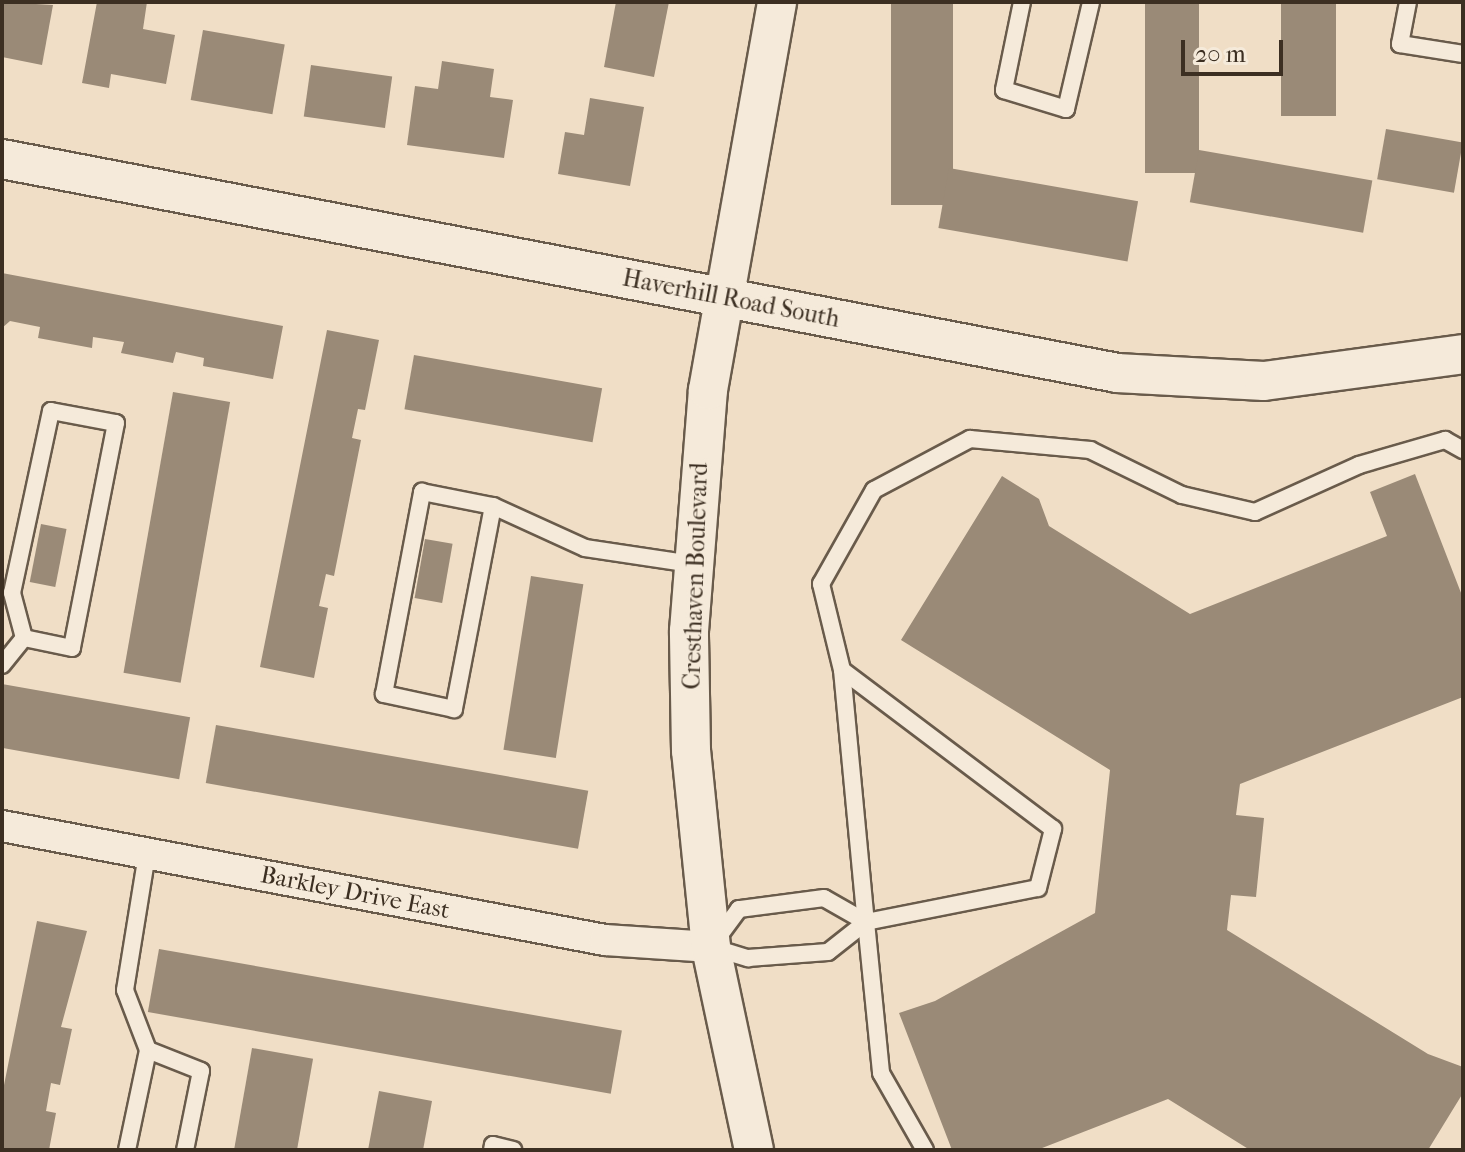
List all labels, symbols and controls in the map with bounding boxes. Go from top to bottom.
scale bar [1185,24,1287,74]
text: 20 m [1195,40,1246,68]
street label: Haverhill Road South [620,264,842,334]
street label: Cresthaven Boulevard [678,462,714,690]
street label: Barkley Drive East [258,861,452,925]

